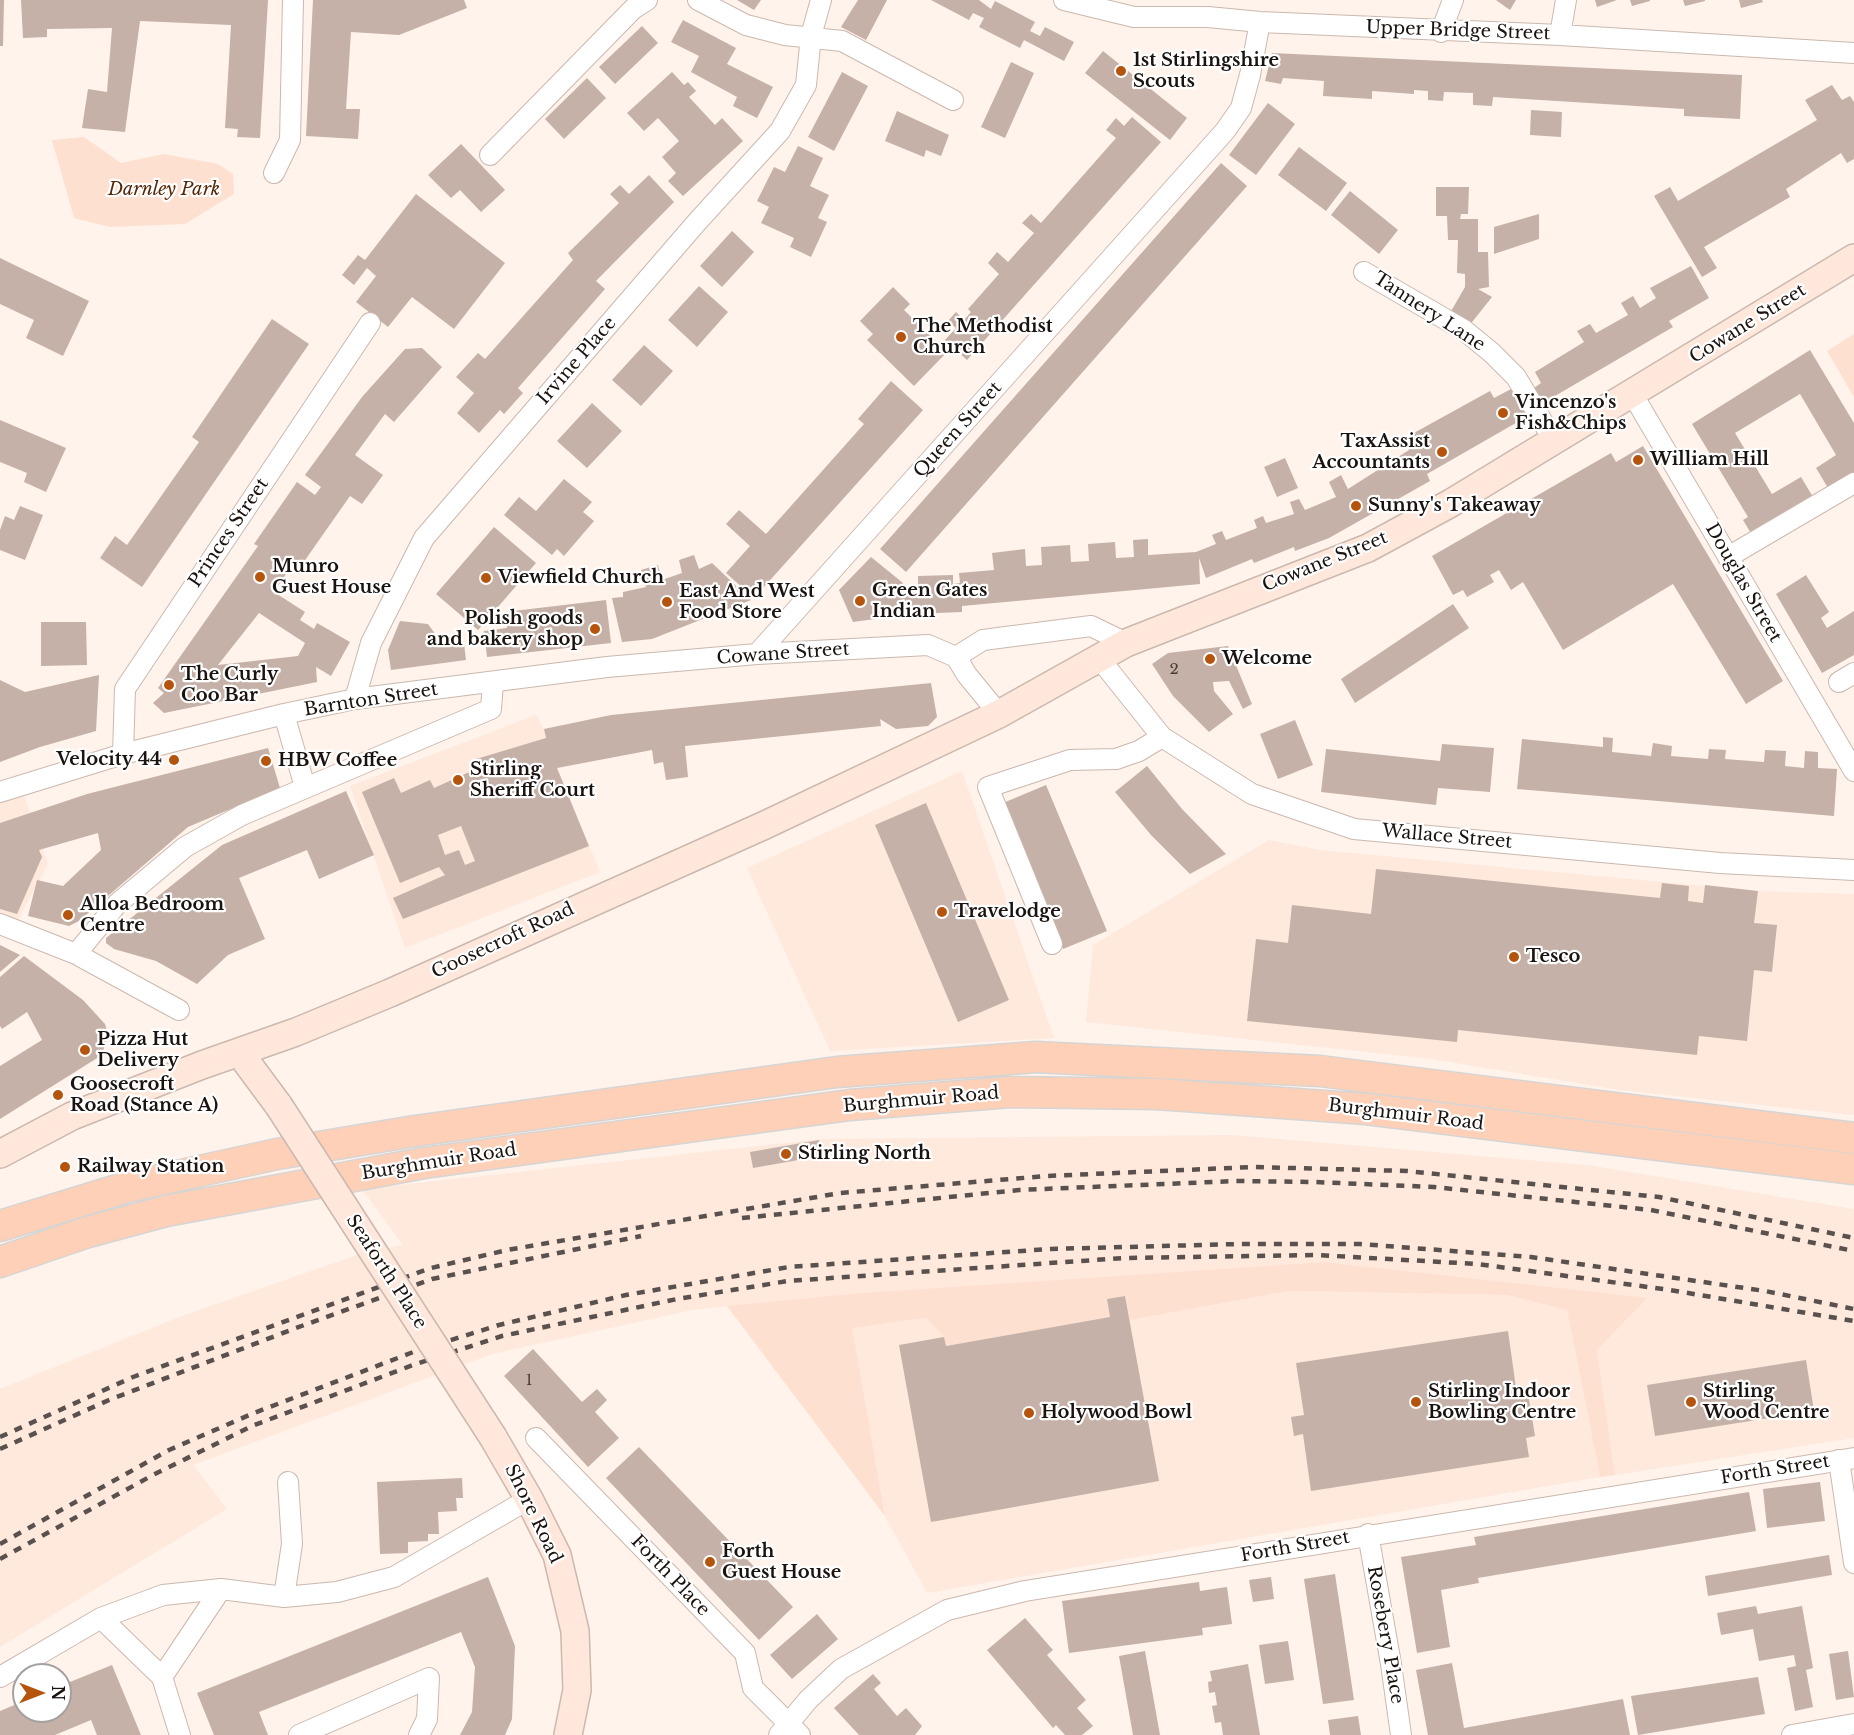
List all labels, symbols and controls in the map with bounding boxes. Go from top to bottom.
street label: Upper Bridge Street [1365,17,1551,45]
place label: 1st Stirlingshire Scouts [1133,50,1279,92]
marker: 1st Stirlingshire Scouts [1114,64,1128,78]
park label: Darnley Park [108,179,220,201]
street label: Tannery Lane [1369,268,1489,356]
street label: Cowane Street [1686,280,1810,368]
street label: Irvine Place [533,313,621,409]
place label: The Methodist Church [913,316,1053,358]
marker: The Methodist Church [894,330,908,344]
street label: Queen Street [909,378,1007,482]
place label: Vincenzo's Fish&Chips [1515,392,1626,434]
marker: Vincenzo's Fish&Chips [1496,406,1510,420]
place label: TaxAssist Accountants [1312,431,1430,474]
marker: TaxAssist Accountants [1435,445,1449,459]
place label: William Hill [1650,449,1769,471]
marker: William Hill [1631,453,1645,467]
street label: Princes Street [185,474,273,592]
place label: Sunny's Takeaway [1368,495,1541,517]
marker: Sunny's Takeaway [1349,499,1363,513]
street label: Douglas Street [1700,520,1786,646]
street label: Cowane Street [1259,527,1391,597]
place label: Munro Guest House [272,556,391,598]
place label: Viewfield Church [498,567,664,589]
marker: Munro Guest House [253,570,267,584]
marker: Viewfield Church [479,571,493,585]
place label: Green Gates Indian [872,580,987,622]
place label: East And West Food Store [679,581,815,624]
marker: Green Gates Indian [853,594,867,608]
marker: East And West Food Store [660,595,674,609]
place label: Polish goods and bakery shop [427,608,583,650]
marker: Polish goods and bakery shop [588,622,602,636]
street label: Cowane Street [716,639,850,669]
place label: Welcome [1222,648,1312,670]
marker: Welcome [1203,652,1217,666]
house number: 2 [1169,661,1179,679]
place label: The Curly Coo Bar [181,664,278,706]
marker: The Curly Coo Bar [162,678,176,692]
street label: Barnton Street [303,679,439,721]
place label: Velocity 44 [56,749,162,771]
place label: HBW Coffee [278,750,397,772]
marker: Velocity 44 [167,753,181,767]
marker: HBW Coffee [259,754,273,768]
place label: Stirling Sheriff Court [470,759,595,802]
marker: Stirling Sheriff Court [451,773,465,787]
street label: Wallace Street [1381,821,1513,853]
place label: Alloa Bedroom Centre [80,894,224,936]
street label: Goosecroft Road [428,899,578,983]
place label: Travelodge [954,901,1061,923]
marker: Travelodge [935,905,949,919]
marker: Alloa Bedroom Centre [61,908,75,922]
place label: Tesco [1526,946,1580,968]
marker: Tesco [1507,950,1521,964]
place label: Pizza Hut Delivery [97,1029,188,1072]
marker: Pizza Hut Delivery [78,1043,92,1057]
place label: Goosecroft Road (Stance A) [70,1074,218,1116]
street label: Burghmuir Road [842,1082,1000,1118]
marker: Goosecroft Road (Stance A) [51,1088,65,1102]
street label: Burghmuir Road [1327,1095,1485,1135]
street label: Burghmuir Road [360,1139,518,1185]
place label: Stirling North [798,1143,931,1165]
marker: Stirling North [779,1147,793,1161]
place label: Railway Station [77,1156,224,1178]
marker: Railway Station [58,1160,72,1174]
street label: Seaforth Place [341,1211,431,1333]
house number: 1 [526,1372,532,1390]
place label: Stirling Indoor Bowling Centre [1428,1381,1576,1424]
place label: Stirling Wood Centre [1703,1381,1829,1424]
marker: Stirling Indoor Bowling Centre [1409,1395,1423,1409]
marker: Stirling Wood Centre [1684,1395,1698,1409]
place label: Holywood Bowl [1041,1402,1192,1424]
marker: Holywood Bowl [1022,1406,1036,1420]
street label: Forth Street [1719,1451,1831,1489]
street label: Shore Road [500,1461,566,1567]
street label: Forth Street [1239,1527,1351,1567]
street label: Forth Place [626,1531,714,1621]
place label: Forth Guest House [722,1541,841,1584]
marker: Forth Guest House [703,1555,717,1569]
street label: Rosebery Place [1362,1564,1408,1706]
north arrow [12,1663,72,1723]
text: N [48,1685,68,1701]

